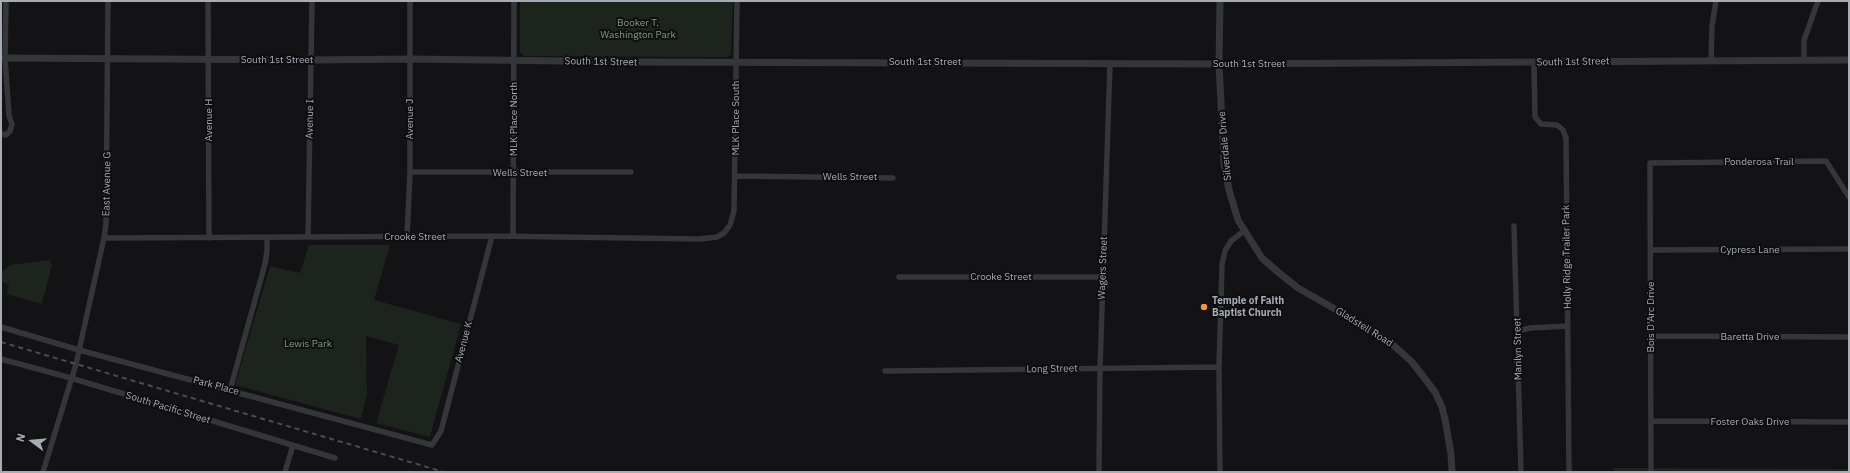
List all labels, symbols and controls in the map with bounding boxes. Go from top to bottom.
park label: Booker T. Washington Park [600,17,676,40]
street label: South 1st Street [241,54,313,66]
street label: South 1st Street [565,55,637,69]
street label: South 1st Street [1537,55,1609,69]
street label: South 1st Street [889,56,961,68]
street label: South 1st Street [1213,58,1285,70]
street label: MLK Place South [730,80,742,156]
street label: MLK Place North [508,82,520,156]
street label: Avenue H [203,99,215,141]
street label: Avenue I [304,99,316,139]
street label: Avenue J [404,99,416,139]
street label: Silverdale Drive [1216,111,1234,181]
street label: East Avenue G [100,152,114,216]
street label: Ponderosa Trail [1724,156,1794,168]
street label: Wells Street [493,167,547,179]
street label: Wells Street [823,171,877,183]
street label: Holly Ridge Trailer Park [1560,205,1574,309]
street label: Crooke Street [384,231,446,243]
street label: Wagers Street [1096,236,1110,300]
street label: Cypress Lane [1720,244,1780,256]
street label: Crooke Street [970,271,1032,283]
street label: Bois D'Arc Drive [1645,281,1657,353]
place label: Temple of Faith Baptist Church [1212,295,1284,318]
marker: Temple of Faith Baptist Church [1199,302,1209,312]
street label: Gladstell Road [1333,305,1395,349]
street label: Marilyn Street [1511,318,1525,380]
street label: Avenue K [453,320,475,364]
street label: Baretta Drive [1721,331,1779,343]
park label: Lewis Park [284,338,332,350]
street label: Long Street [1026,363,1078,375]
street label: Park Place [192,374,240,398]
street label: South Pacific Street [124,389,212,427]
street label: Foster Oaks Drive [1711,416,1789,428]
north arrow [12,421,52,461]
text: N [13,432,28,443]

